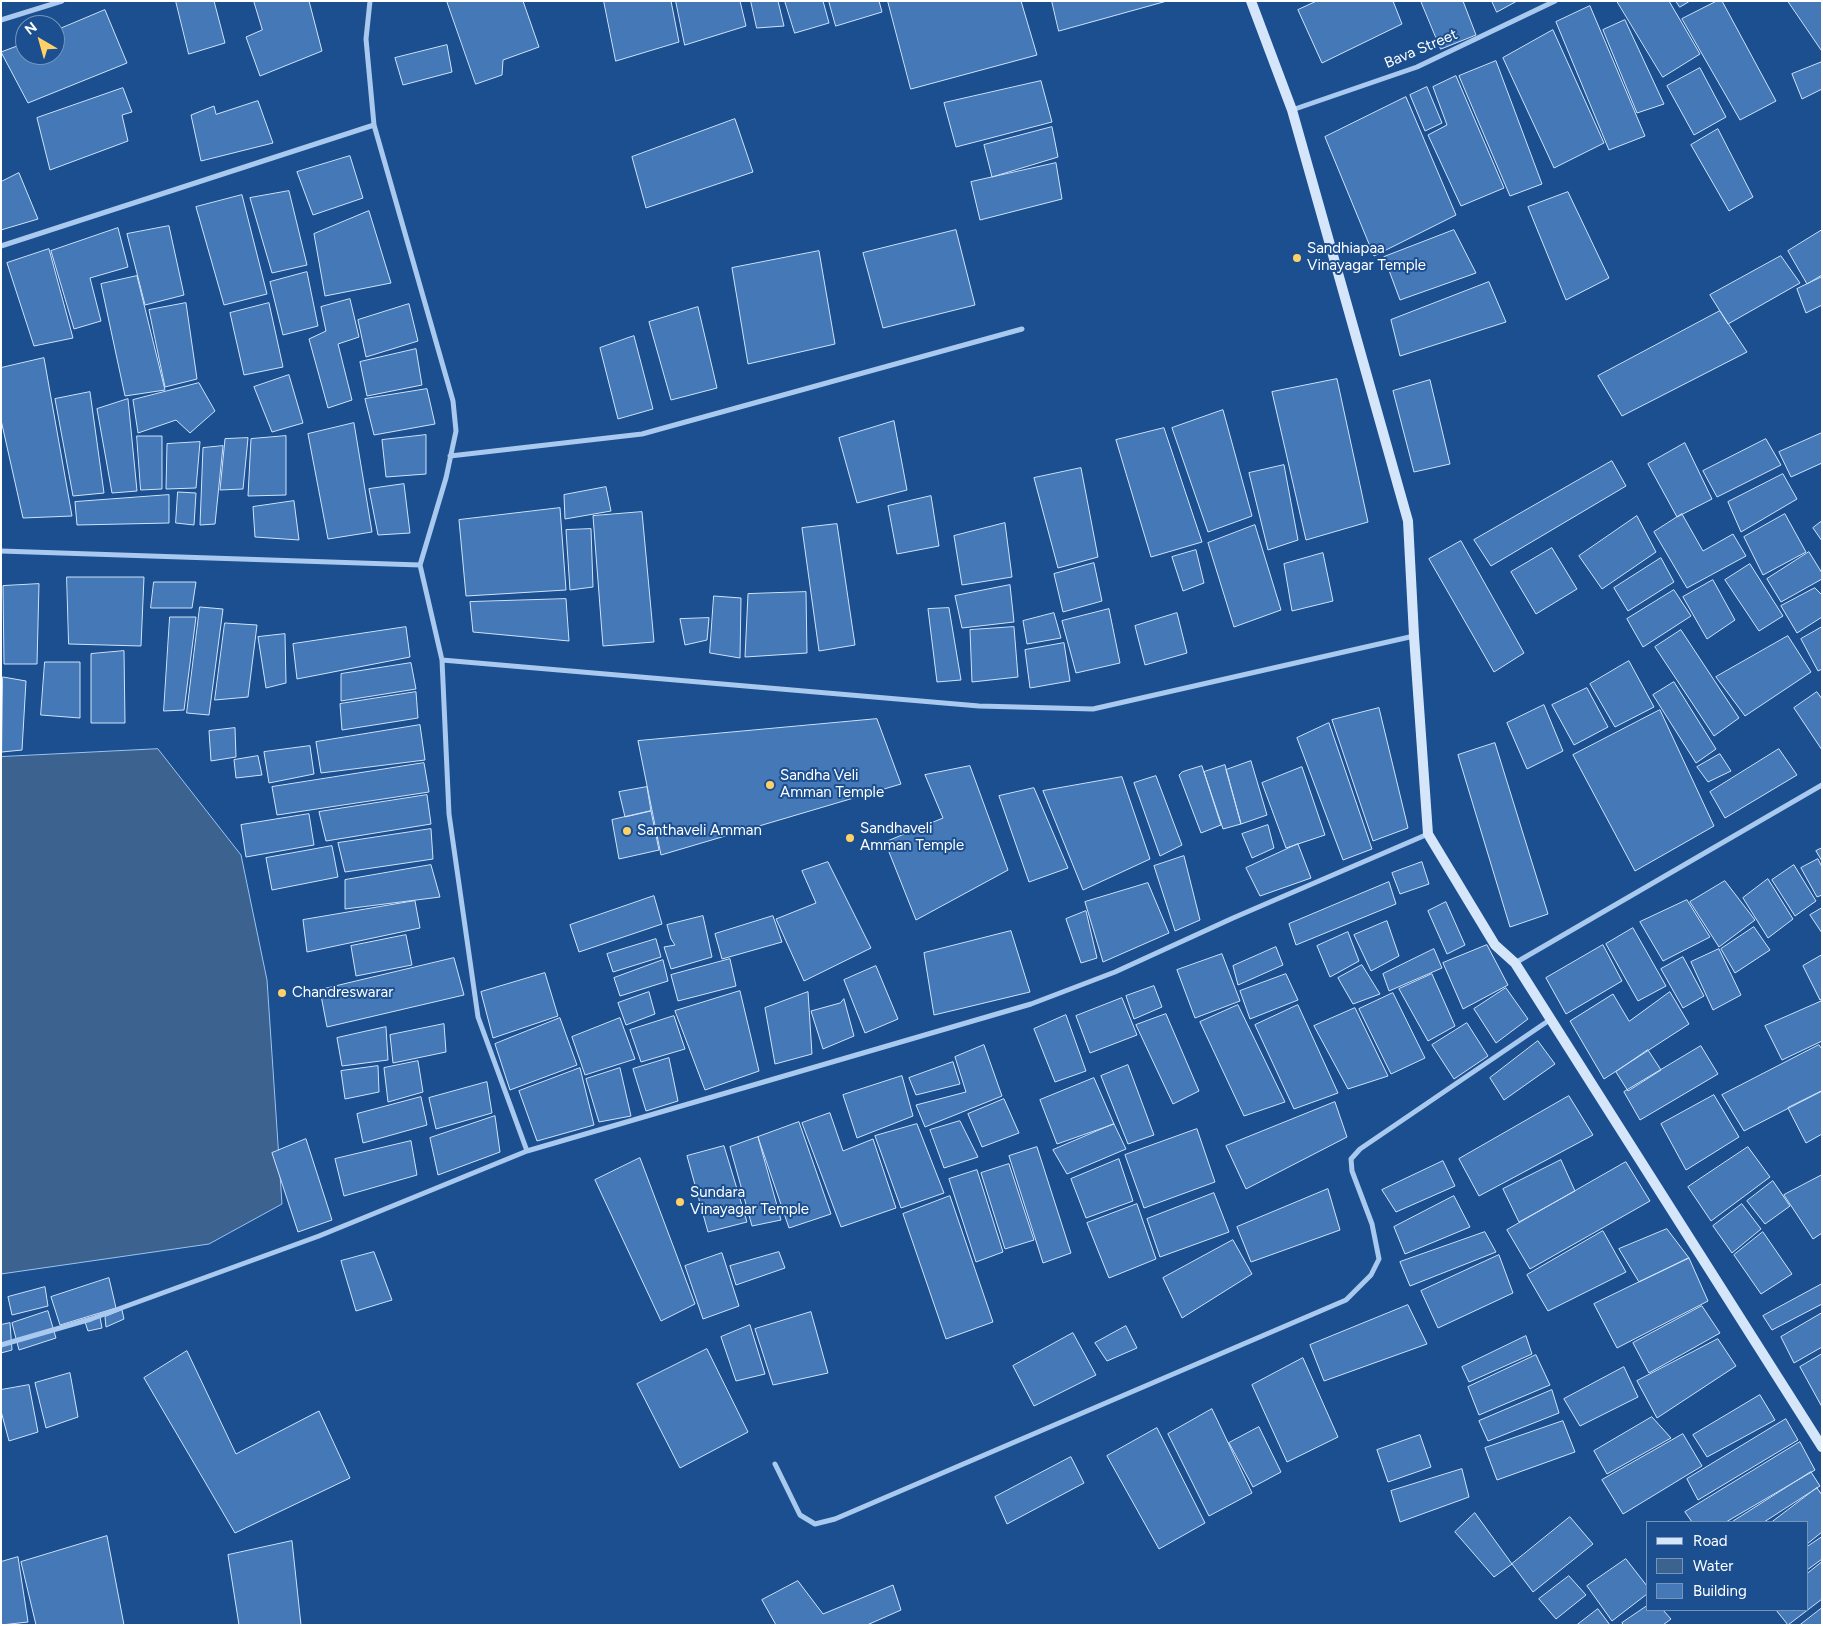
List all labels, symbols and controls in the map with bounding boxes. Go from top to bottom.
north arrow [15,15,65,65]
text: N [22,19,41,39]
street label: Bava Street [1382,26,1460,72]
place label: Sandhiapaa Vinayagar Temple [1307,240,1426,275]
marker: Sandhiapaa Vinayagar Temple [1291,252,1303,264]
place label: Sandha Veli Amman Temple [780,767,884,802]
marker: Sandha Veli Amman Temple [764,779,776,791]
place label: Sandhaveli Amman Temple [860,820,964,855]
place label: Santhaveli Amman [637,822,762,840]
marker: Santhaveli Amman [621,825,633,837]
marker: Sandhaveli Amman Temple [844,832,856,844]
place label: Chandreswarar [292,984,393,1002]
marker: Chandreswarar [276,987,288,999]
place label: Sundara Vinayagar Temple [690,1184,809,1219]
marker: Sundara Vinayagar Temple [674,1196,686,1208]
legend [1646,1521,1808,1611]
text: Road [1693,1532,1728,1550]
text: Water [1693,1557,1733,1575]
text: Building [1693,1582,1747,1600]

